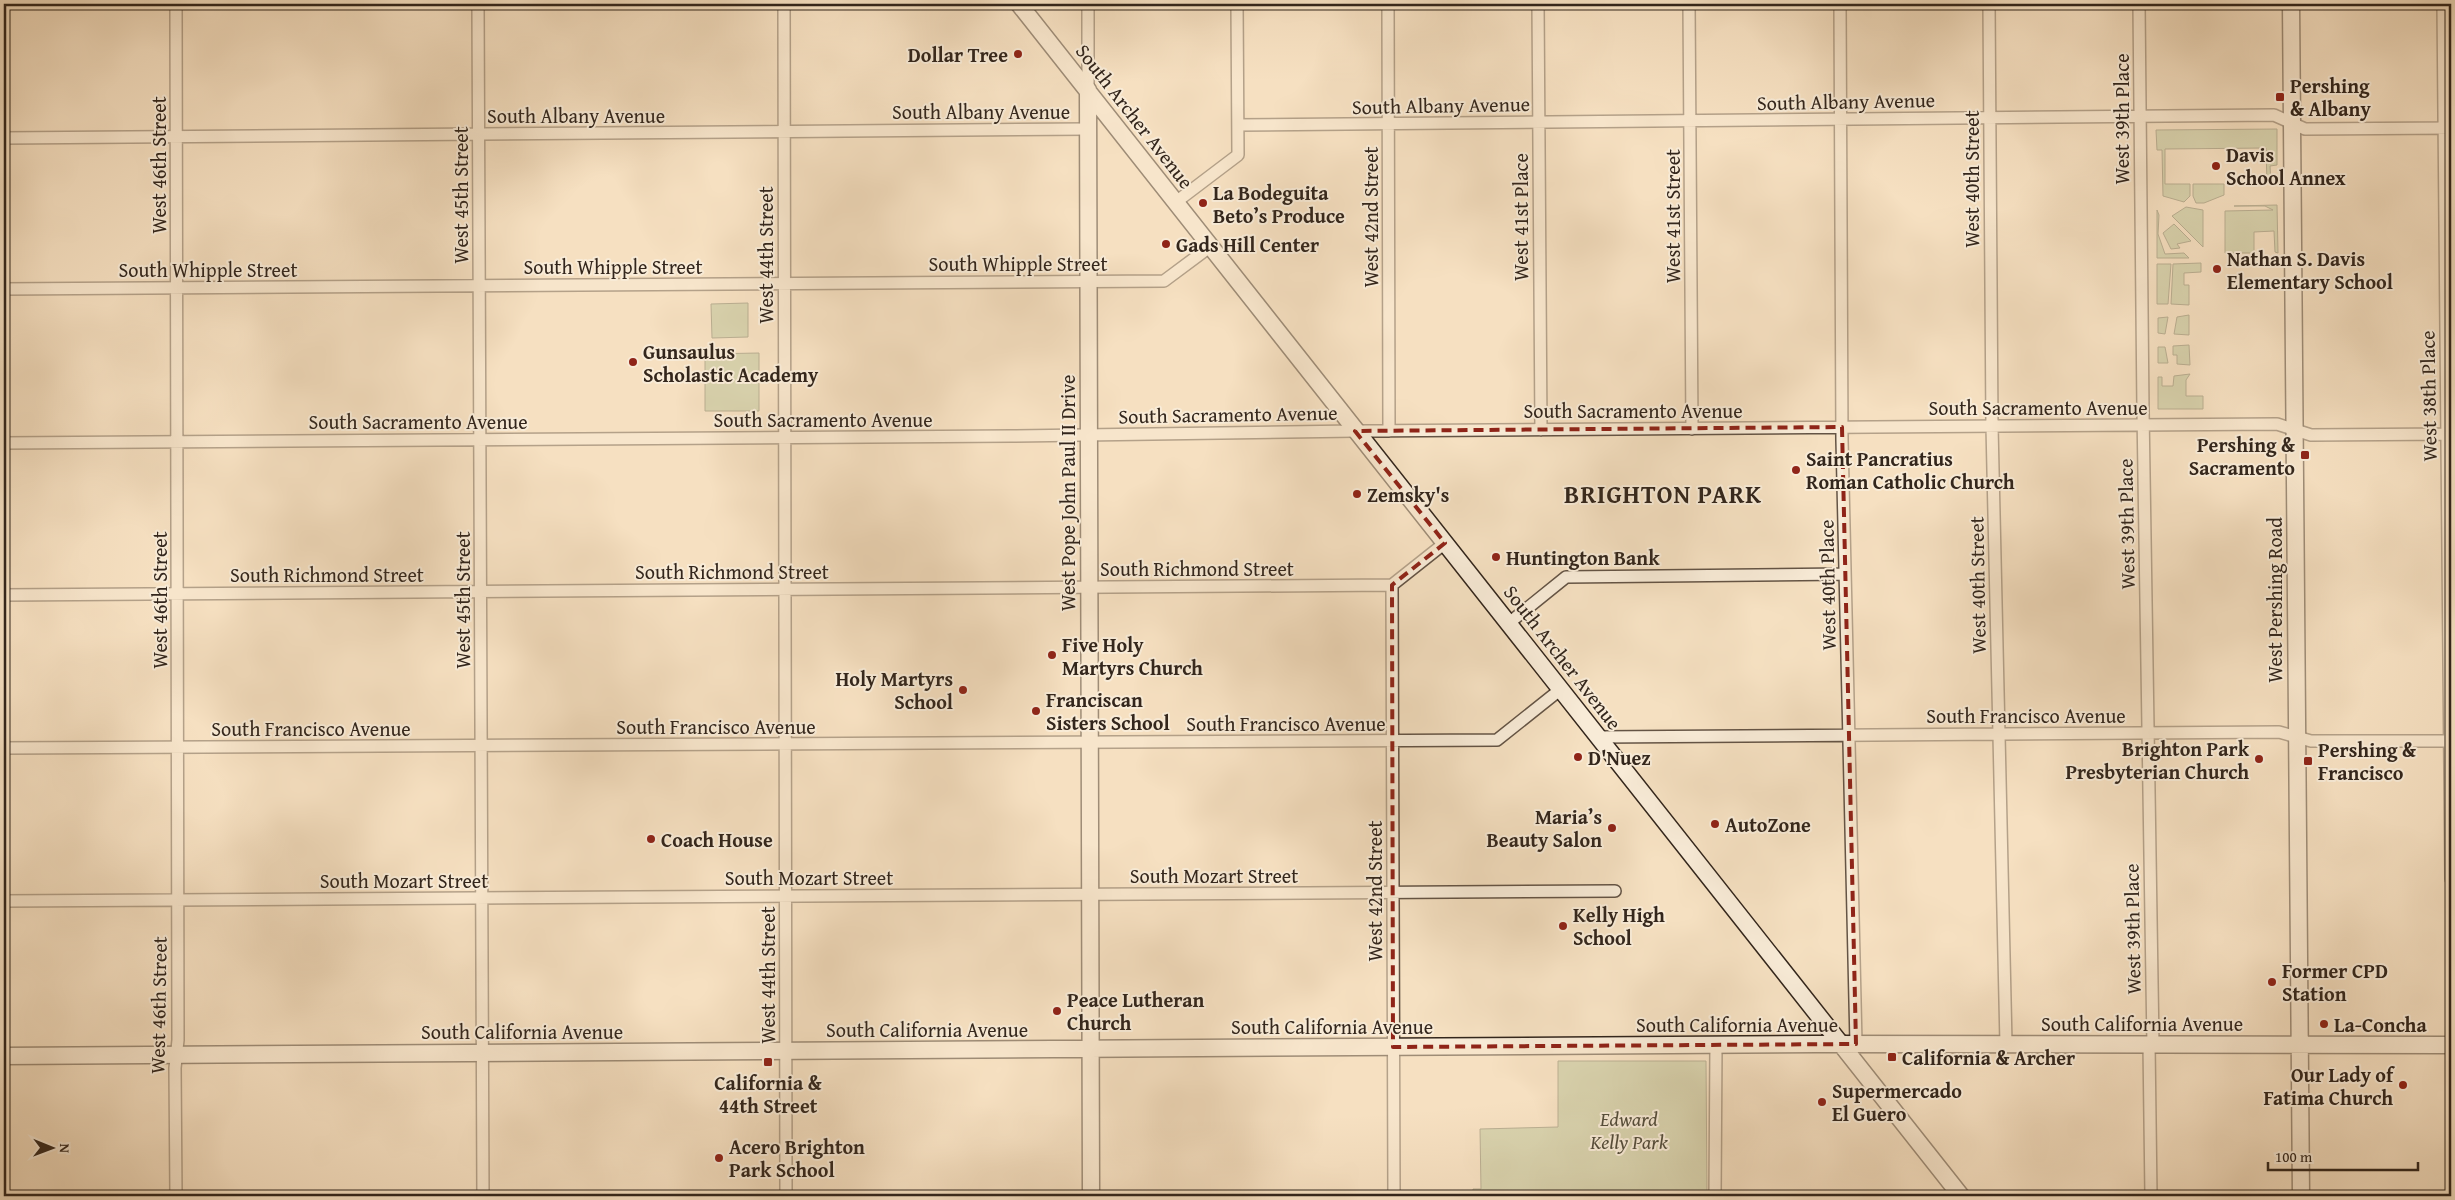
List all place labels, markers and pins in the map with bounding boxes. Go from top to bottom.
place label: Dollar Tree [908,40,1008,69]
marker: Dollar Tree [1012,48,1024,60]
place label: Pershing & Albany [2290,71,2371,123]
marker: Pershing & Albany [2274,91,2286,103]
place label: Davis School Annex [2226,140,2346,192]
marker: Davis School Annex [2210,160,2222,172]
place label: La Bodeguita Beto’s Produce [1213,178,1345,230]
marker: La Bodeguita Beto’s Produce [1197,197,1209,209]
place label: Gads Hill Center [1176,230,1319,259]
marker: Gads Hill Center [1160,238,1172,250]
place label: Nathan S. Davis Elementary School [2227,244,2393,296]
marker: Nathan S. Davis Elementary School [2211,263,2223,275]
place label: Gunsaulus Scholastic Academy [643,337,819,389]
marker: Gunsaulus Scholastic Academy [627,356,639,368]
place label: Pershing & Sacramento [2189,430,2296,482]
place label: Saint Pancratius Roman Catholic Church [1806,444,2015,496]
marker: Pershing & Sacramento [2299,449,2311,461]
marker: Saint Pancratius Roman Catholic Church [1790,464,1802,476]
place label: Zemsky's [1367,480,1449,509]
marker: Zemsky's [1351,488,1363,500]
place label: Huntington Bank [1506,543,1660,572]
marker: Huntington Bank [1490,551,1502,563]
place label: Five Holy Martyrs Church [1062,630,1203,682]
marker: Five Holy Martyrs Church [1046,649,1058,661]
place label: Holy Martyrs School [835,664,953,716]
marker: Holy Martyrs School [957,684,969,696]
place label: Franciscan Sisters School [1046,685,1170,737]
marker: Franciscan Sisters School [1030,705,1042,717]
place label: Brighton Park Presbyterian Church [2065,734,2250,786]
place label: Pershing & Francisco [2318,735,2417,787]
place label: D'Nuez [1588,743,1651,772]
marker: D'Nuez [1572,751,1584,763]
marker: Brighton Park Presbyterian Church [2253,753,2265,765]
marker: Pershing & Francisco [2302,755,2314,767]
place label: Maria’s Beauty Salon [1486,802,1602,854]
place label: AutoZone [1725,810,1811,839]
marker: AutoZone [1709,818,1721,830]
marker: Maria’s Beauty Salon [1606,822,1618,834]
place label: Coach House [661,825,773,854]
marker: Coach House [645,833,657,845]
place label: Kelly High School [1573,900,1665,952]
marker: Kelly High School [1557,920,1569,932]
place label: Former CPD Station [2282,956,2388,1008]
marker: Former CPD Station [2266,976,2278,988]
place label: Peace Lutheran Church [1067,985,1204,1037]
marker: Peace Lutheran Church [1051,1005,1063,1017]
place label: La-Concha [2334,1010,2427,1039]
marker: La-Concha [2318,1018,2330,1030]
place label: California & Archer [1902,1043,2075,1072]
marker: California & Archer [1886,1051,1898,1063]
marker: California & 44th Street [762,1056,774,1068]
place label: Our Lady of Fatima Church [2263,1060,2395,1112]
place label: California & 44th Street [714,1068,823,1120]
place label: Supermercado El Guero [1832,1076,1962,1128]
marker: Our Lady of Fatima Church [2397,1079,2409,1091]
marker: Supermercado El Guero [1816,1096,1828,1108]
place label: Acero Brighton Park School [729,1132,865,1184]
marker: Acero Brighton Park School [713,1152,725,1164]

